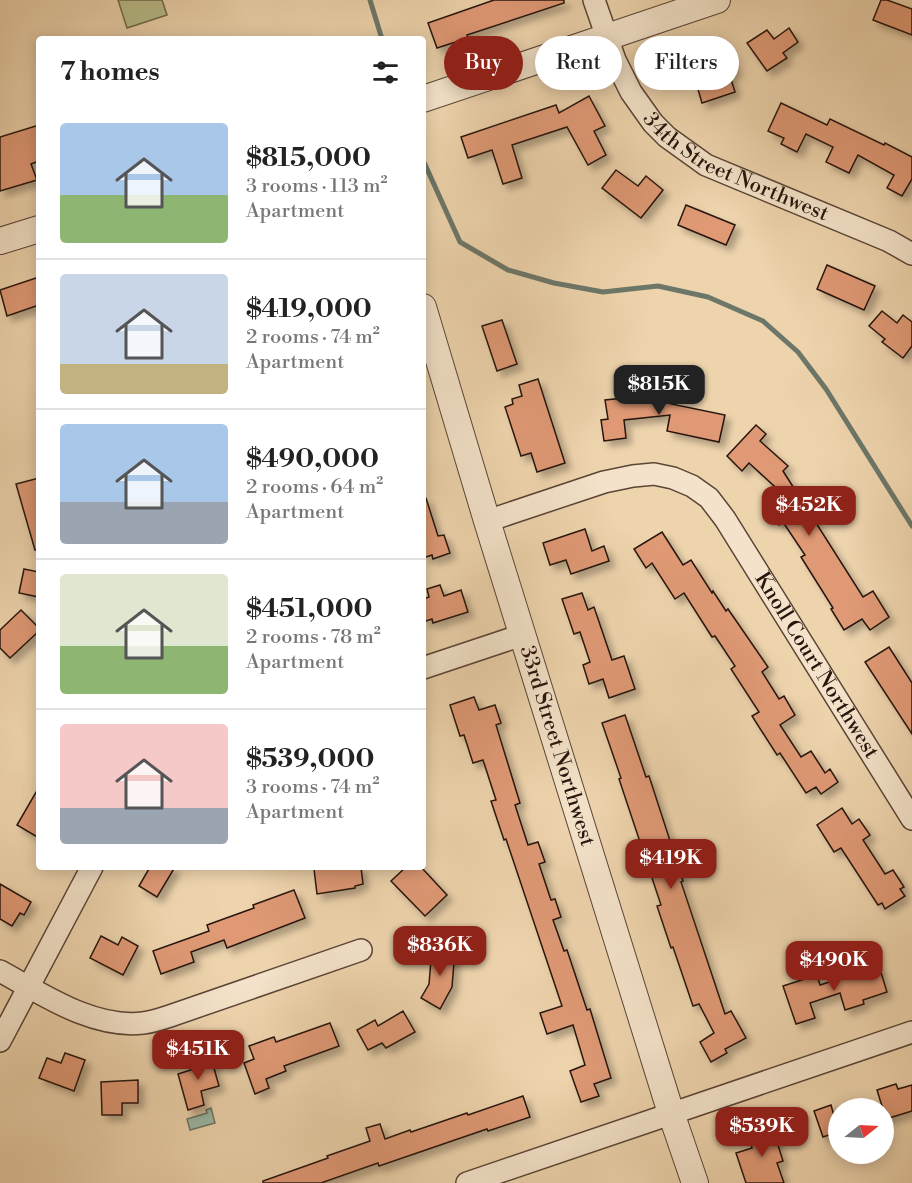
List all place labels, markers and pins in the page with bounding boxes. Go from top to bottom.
pin: $815K [617,365,701,416]
pin: $452K [767,486,851,537]
pin: $419K [629,839,713,890]
pin: $836K [398,926,482,977]
pin: $490K [792,941,876,992]
pin: $451K [156,1030,240,1081]
pin: $539K [720,1107,804,1158]

